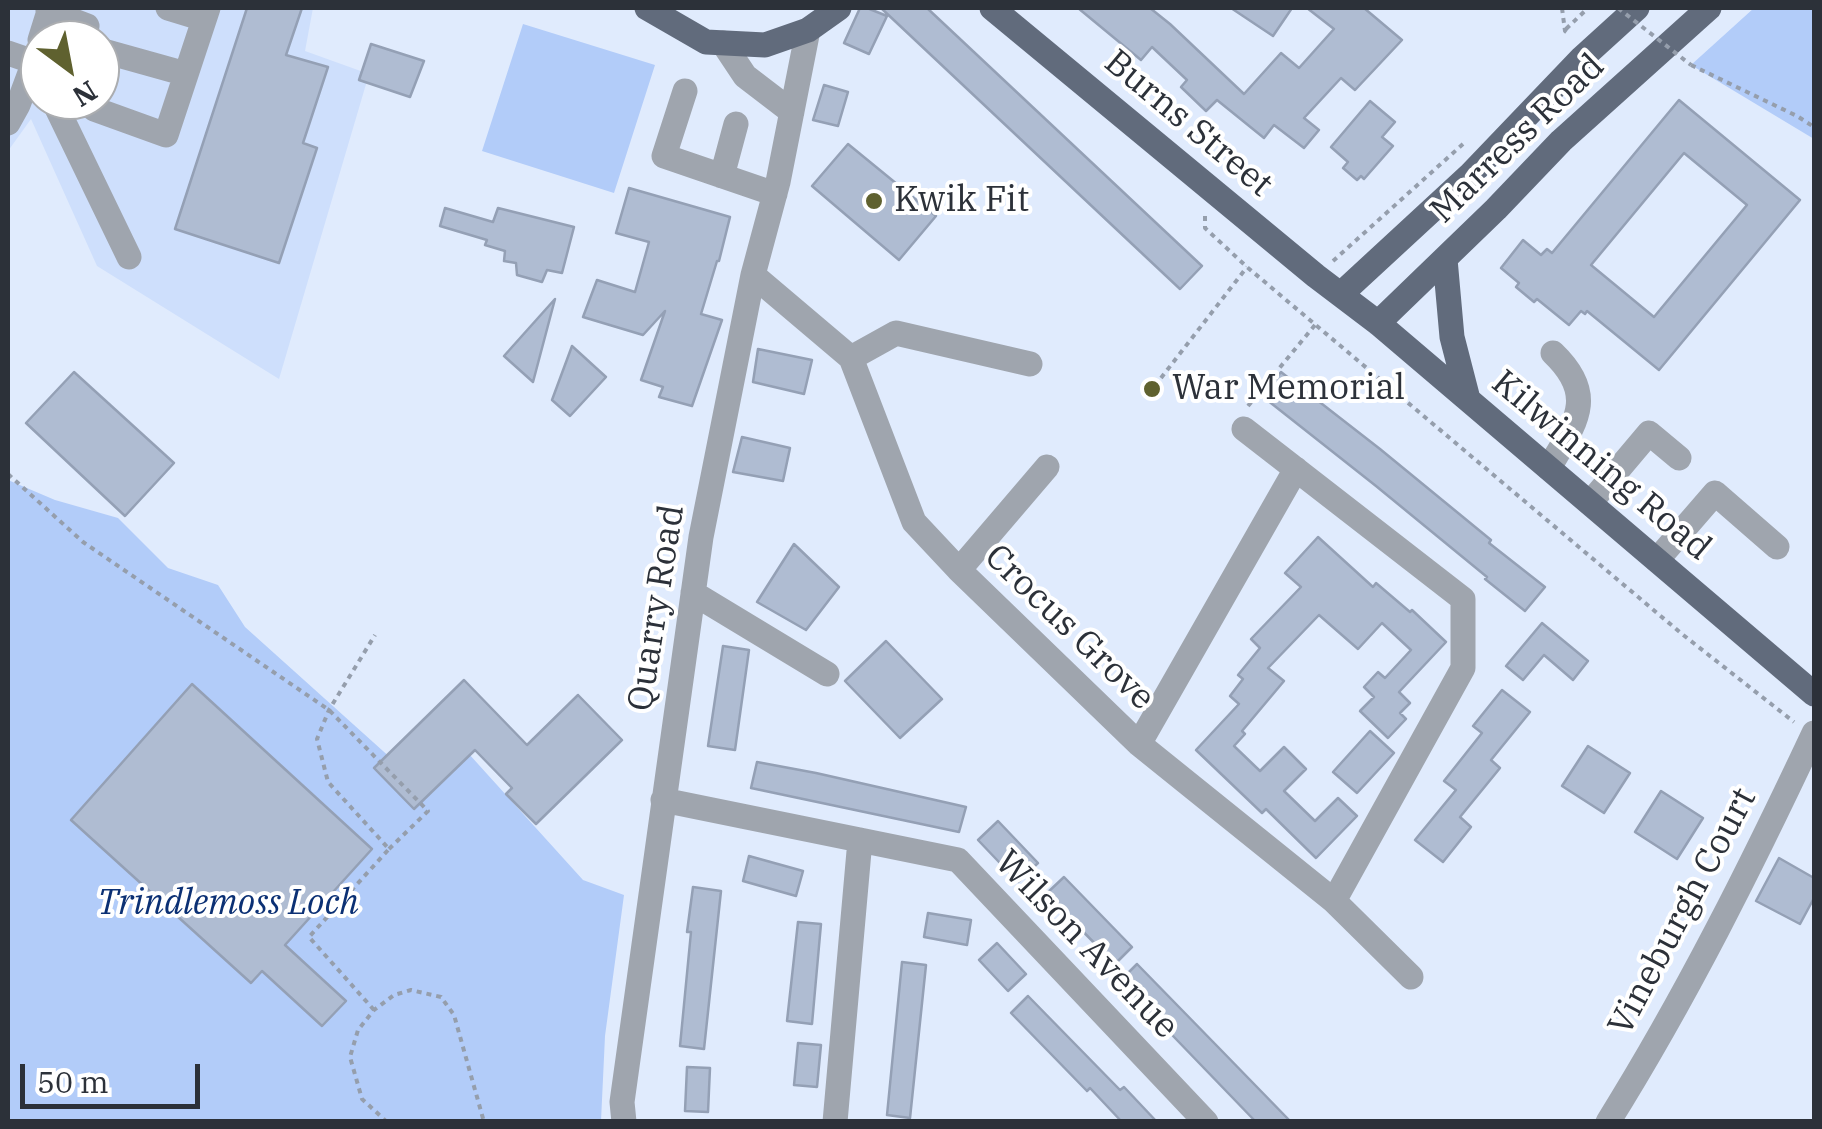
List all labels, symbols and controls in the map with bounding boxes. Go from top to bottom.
north arrow [20,20,120,120]
street label: Burns Street [1096,42,1280,206]
street label: Marress Road [1423,46,1613,232]
text: N [66,73,104,116]
place label: Kwik Fit [894,180,1029,222]
marker: Kwik Fit [863,190,885,212]
street label: Kilwinning Road [1483,362,1719,570]
place label: War Memorial [1172,368,1405,410]
marker: War Memorial [1141,378,1163,400]
street label: Quarry Road [620,502,694,714]
street label: Crocus Grove [975,537,1163,719]
street label: Vineburgh Court [1600,781,1766,1043]
street label: Wilson Avenue [986,842,1186,1048]
park label: Trindlemoss Loch [97,883,359,925]
scale bar [25,1044,205,1106]
text: 50 m [37,1062,109,1101]

